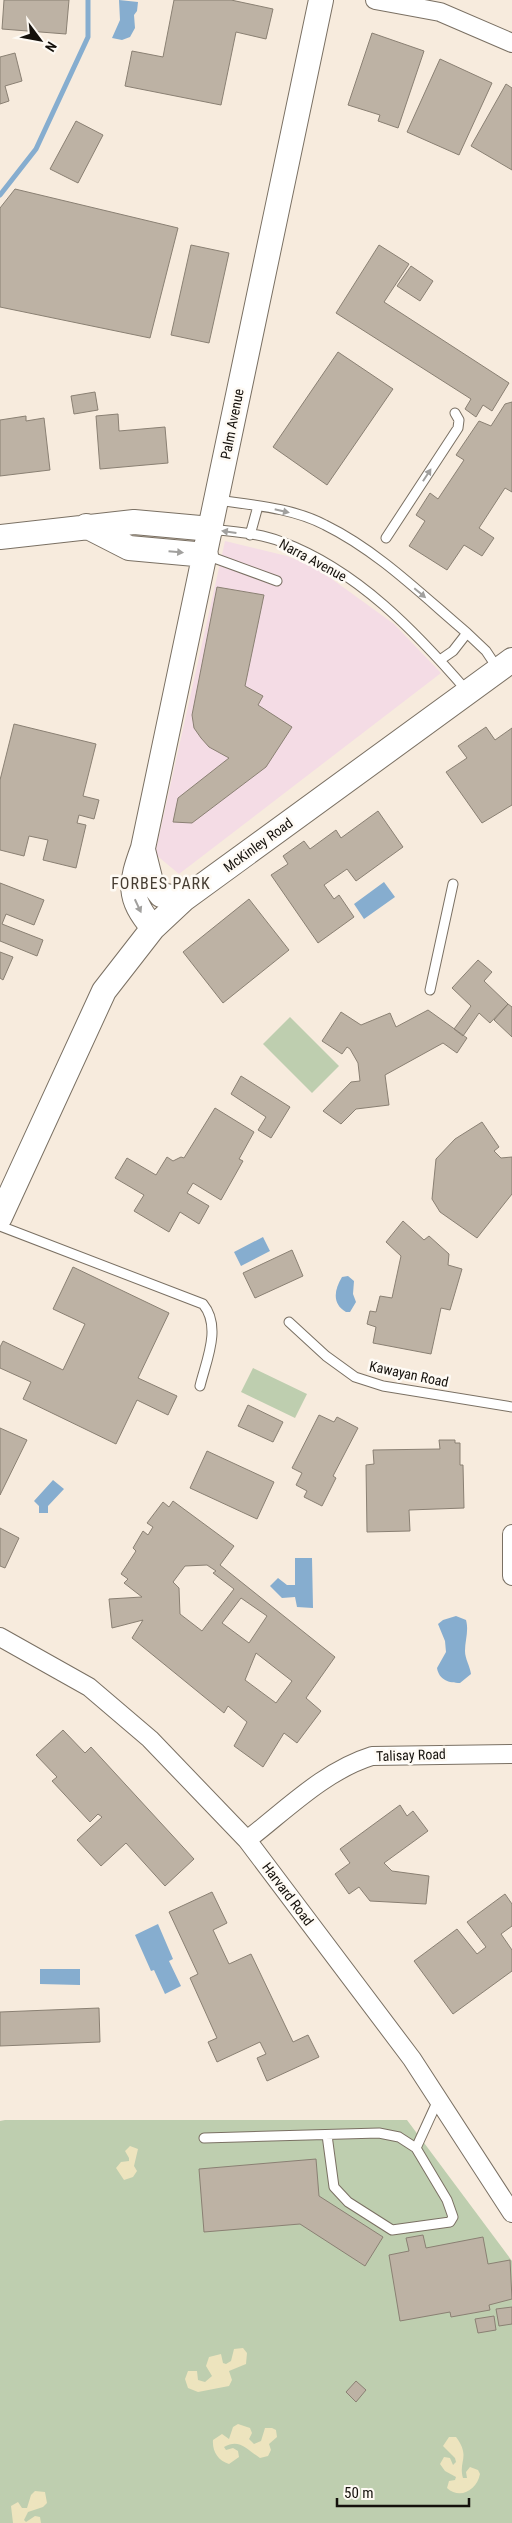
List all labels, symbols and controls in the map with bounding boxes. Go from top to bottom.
north arrow [15,15,65,65]
text: N [42,39,60,55]
street label: Palm Avenue [217,387,247,461]
one-way arrow [423,469,432,482]
one-way arrow [274,507,290,515]
one-way arrow [221,527,237,535]
street label: Narra Avenue [277,536,350,585]
one-way arrow [168,548,184,556]
one-way arrow [413,587,426,598]
street label: McKinley Road [220,815,296,875]
district label: FORBES PARK [111,874,211,893]
one-way arrow [134,899,142,913]
street label: Kawayan Road [368,1358,450,1390]
street label: Talisay Road [376,1746,446,1764]
street label: Harvard Road [259,1859,317,1929]
scale bar [337,2476,470,2508]
text: 50 m [344,2484,374,2502]

